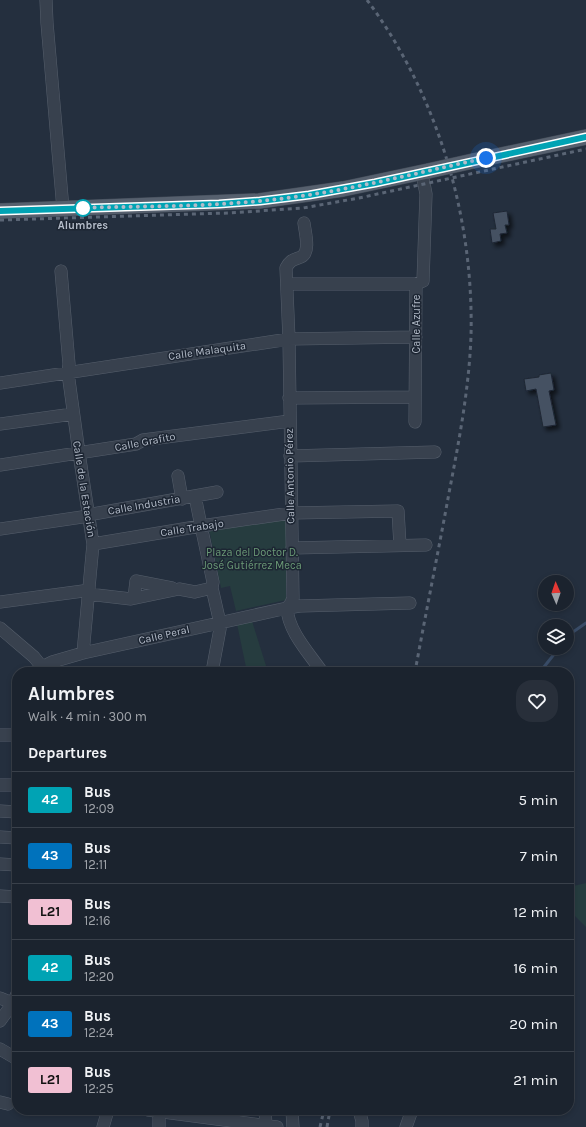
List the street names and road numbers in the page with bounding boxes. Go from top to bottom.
street label: Calle Azufre [410,294,423,353]
street label: Calle Malaquita [167,339,247,363]
street label: Calle Antonio Pérez [283,428,297,524]
street label: Calle Grafito [114,430,176,454]
street label: Calle de la Estación [70,440,98,538]
street label: Calle Industria [107,492,181,518]
street label: Calle Trabajo [159,517,225,539]
street label: Calle Peral [137,623,191,647]

